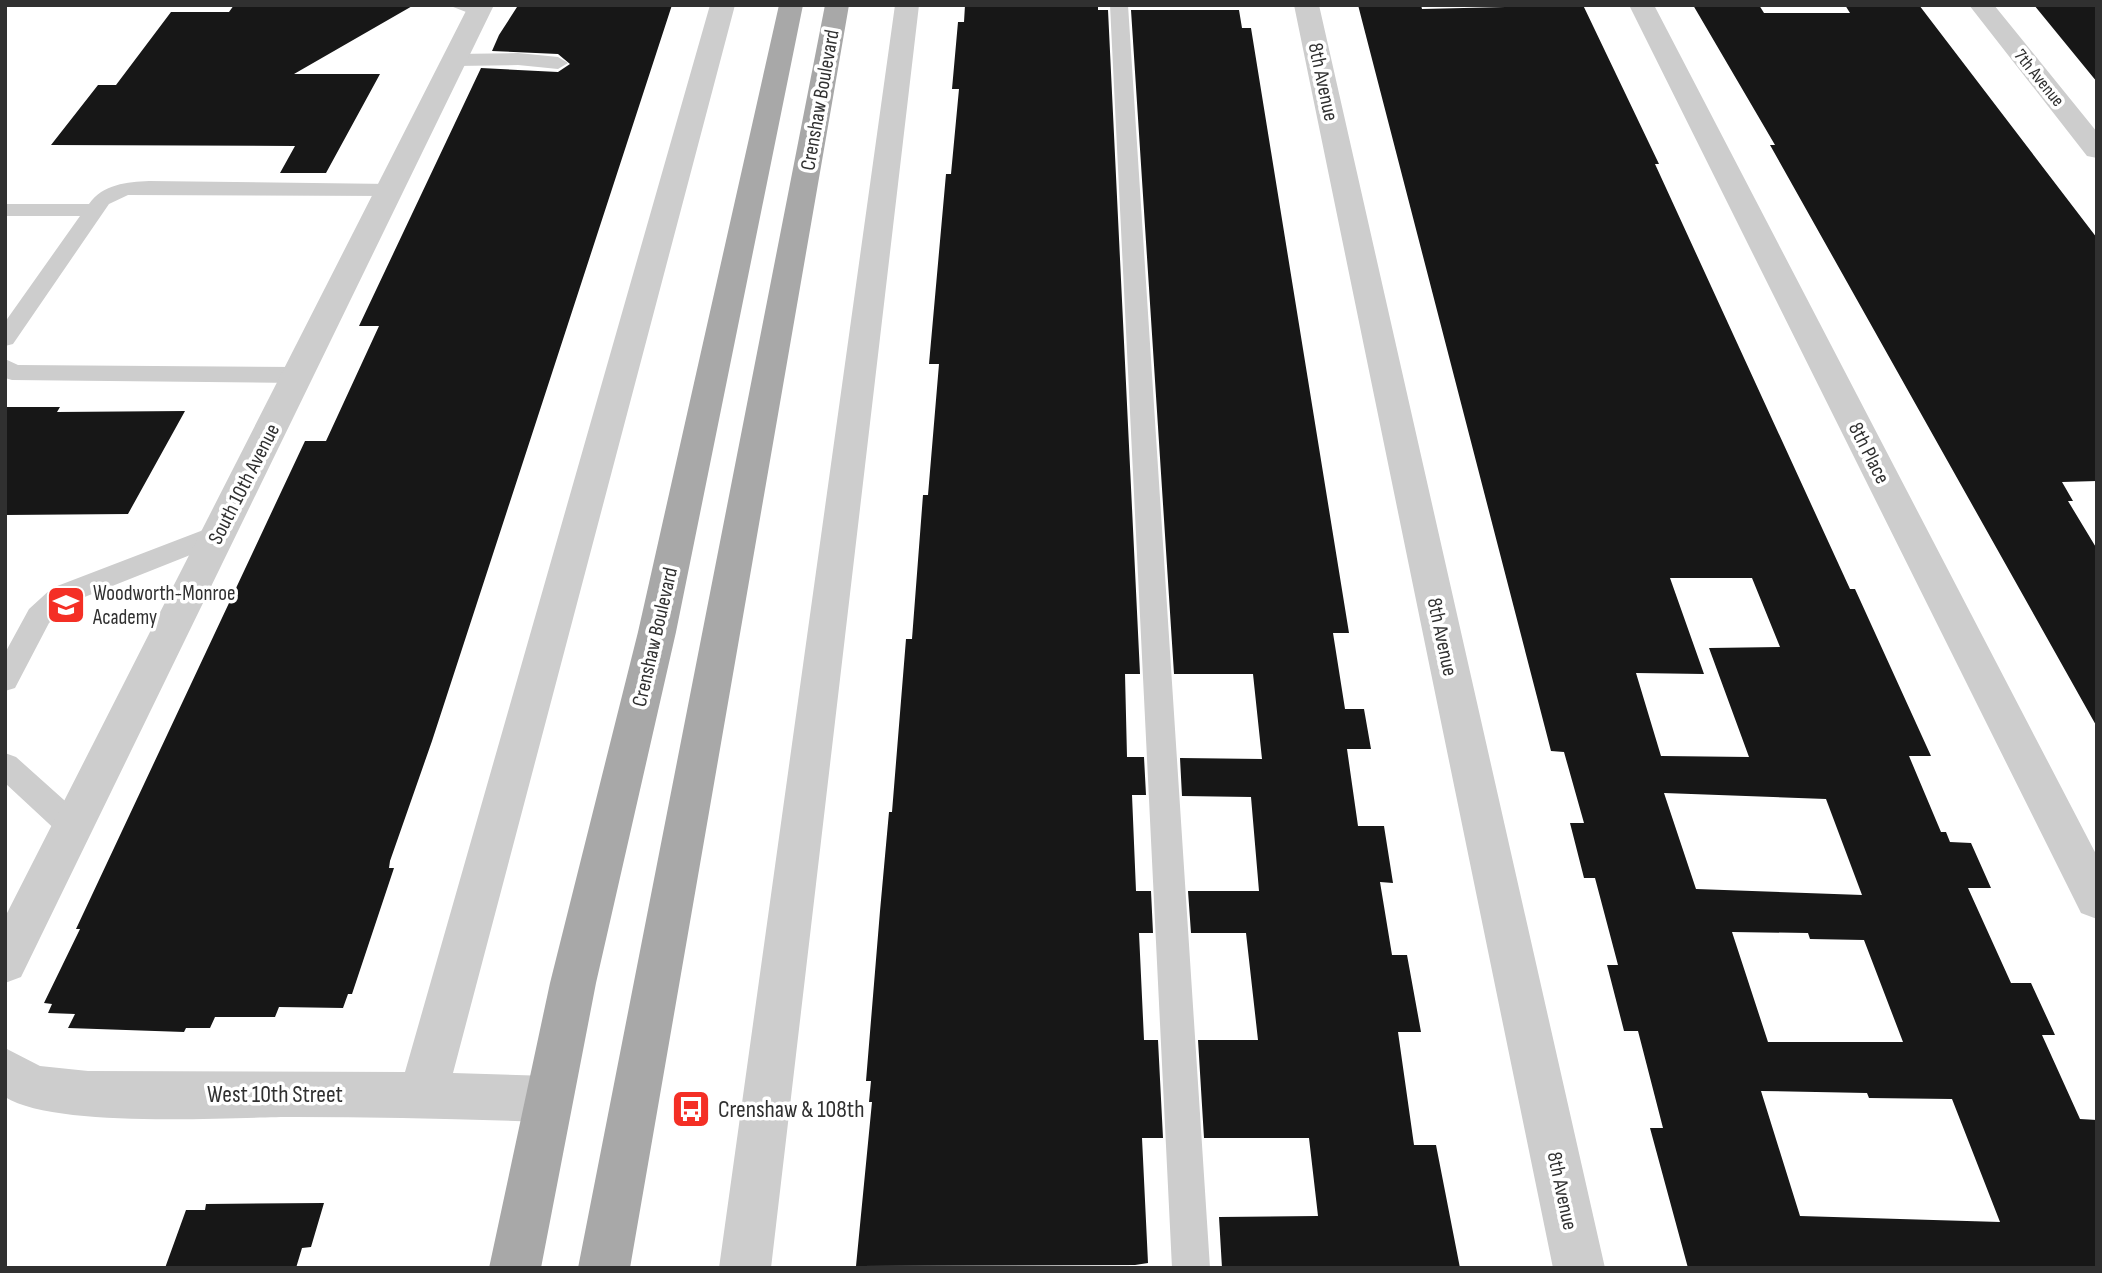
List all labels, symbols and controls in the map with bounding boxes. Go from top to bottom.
street label: Crenshaw Boulevard [795,28,845,172]
street label: 8th Avenue [1303,41,1343,123]
street label: 7th Avenue [2010,45,2068,111]
street label: 8th Place [1843,418,1895,488]
street label: South 10th Avenue [203,420,285,548]
street label: Crenshaw Boulevard [627,565,683,709]
place label: Woodworth-Monroe Academy [92,581,235,630]
school or university icon: Woodworth-Monroe Academy [45,584,87,626]
street label: 8th Avenue [1422,596,1462,678]
street label: West 10th Street [207,1080,343,1109]
bus stop icon: Crenshaw & 108th [670,1088,712,1130]
place label: Crenshaw & 108th [718,1095,864,1124]
street label: 8th Avenue [1542,1150,1582,1232]

